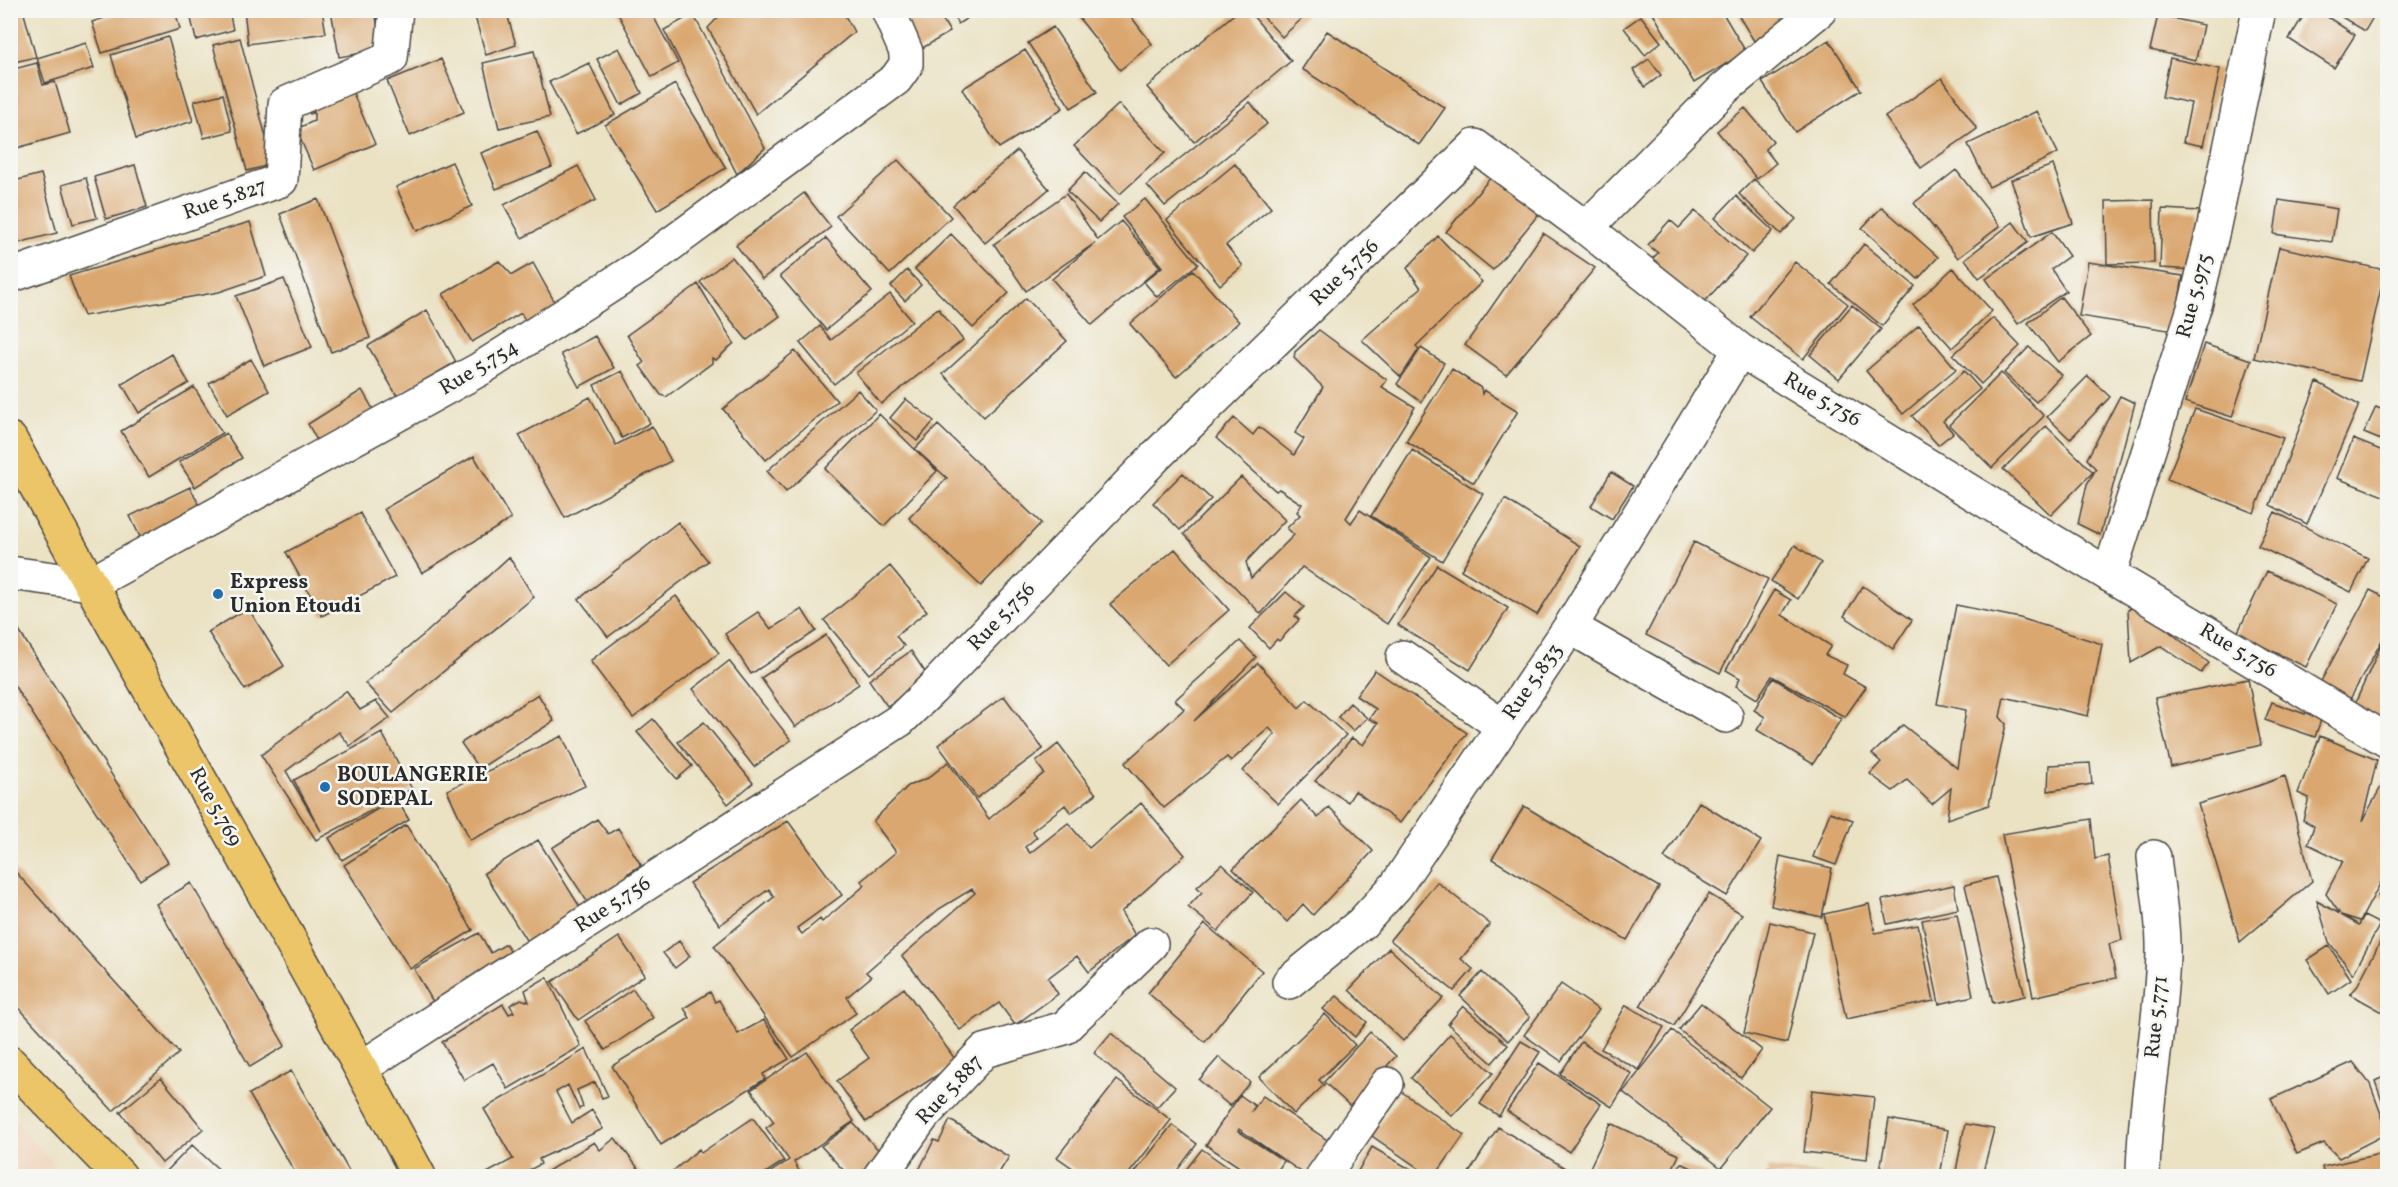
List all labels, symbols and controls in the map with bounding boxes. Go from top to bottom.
street label: Rue 5.827 [179,172,271,228]
street label: Rue 5.756 [1304,233,1386,313]
street label: Rue 5.975 [2170,250,2220,342]
street label: Rue 5.754 [434,333,524,403]
street label: Rue 5.756 [1778,365,1866,435]
place label: Express Union Etoudi [230,568,361,621]
street label: Rue 5.756 [962,576,1042,658]
marker: Express Union Etoudi [211,587,225,601]
street label: Rue 5.756 [2194,616,2282,686]
street label: Rue 5.833 [1496,638,1570,726]
place label: BOULANGERIE SODEPAL [337,761,488,814]
street label: Rue 5.769 [181,762,249,852]
marker: BOULANGERIE SODEPAL [318,780,332,794]
street label: Rue 5.756 [569,869,657,941]
street label: Rue 5.771 [2138,974,2176,1060]
street label: Rue 5.887 [910,1048,990,1132]

